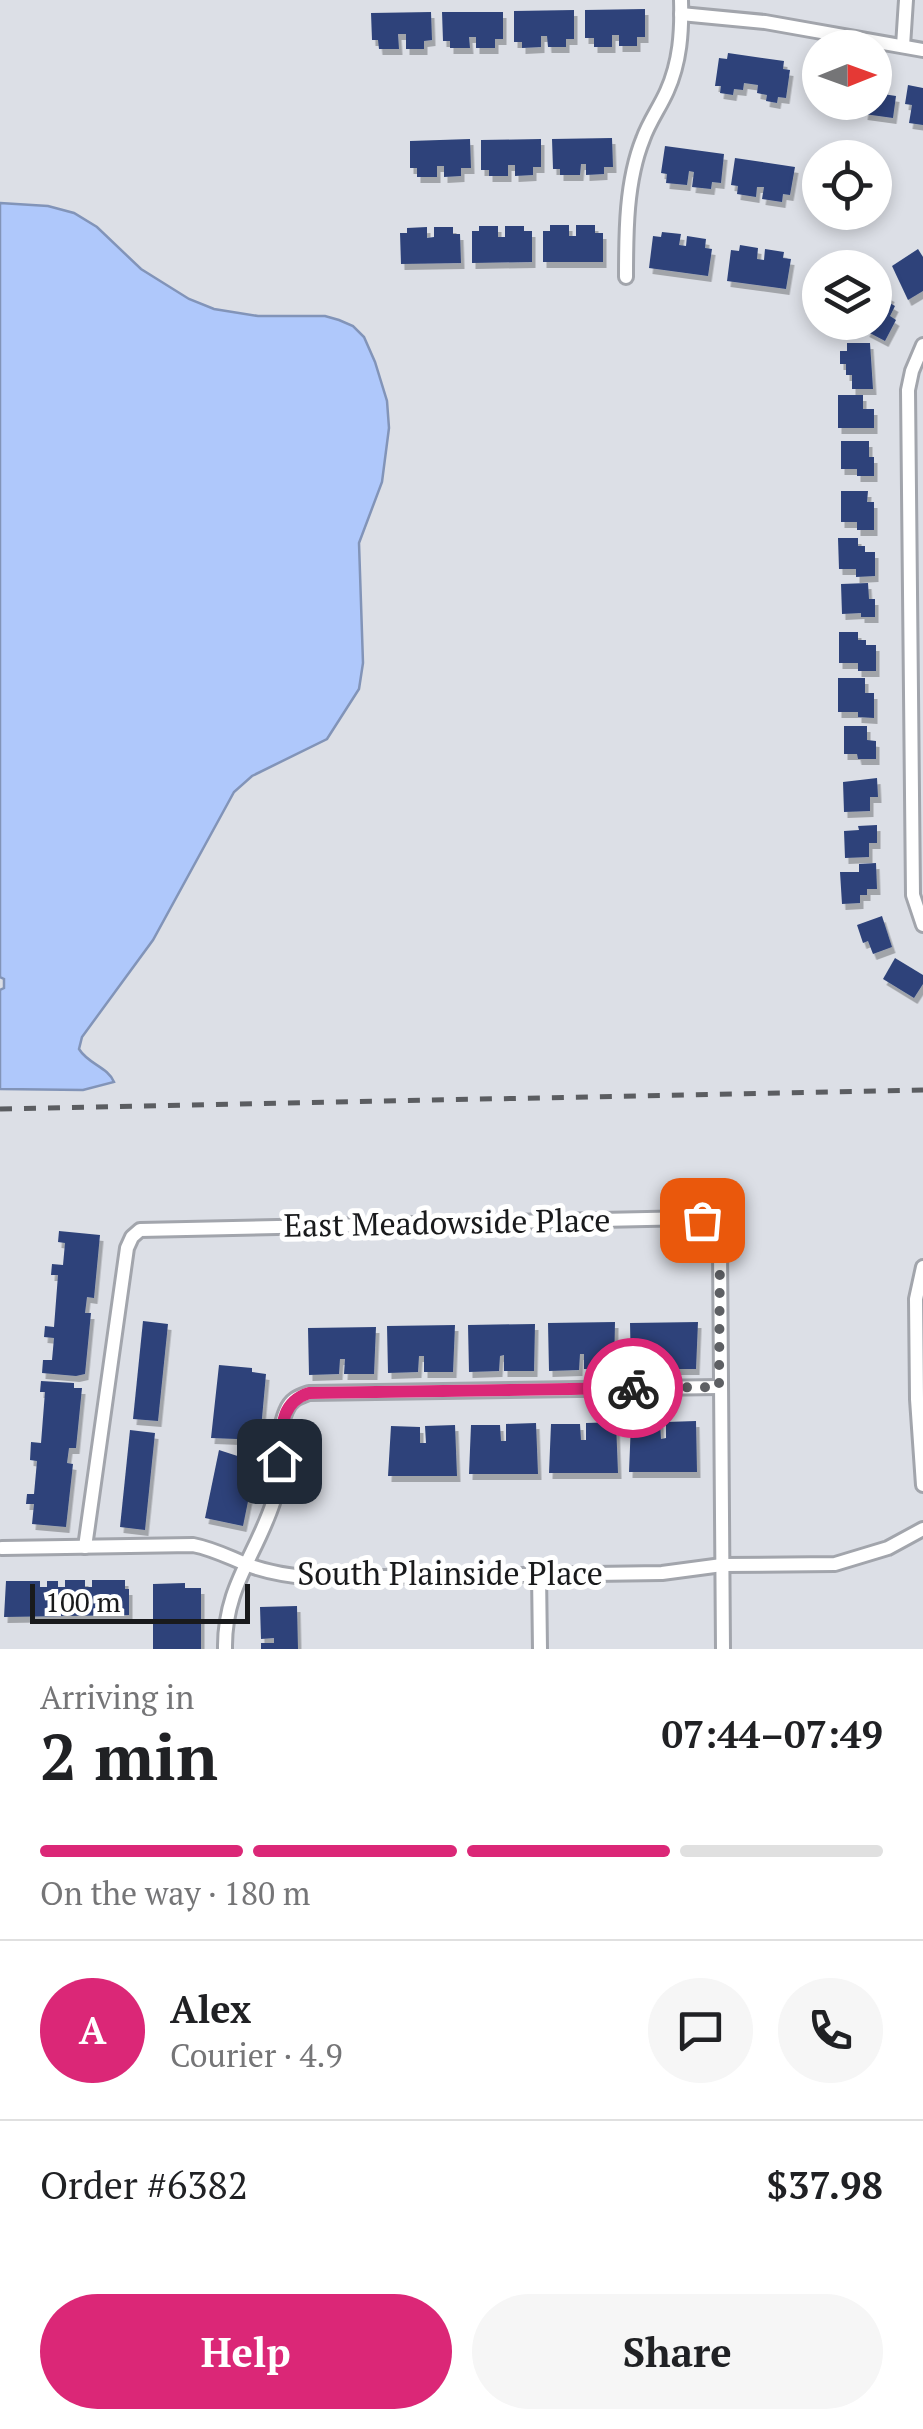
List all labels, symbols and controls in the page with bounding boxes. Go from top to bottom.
north arrow [802,30,892,120]
map controls [802,30,892,340]
button: locate [802,140,892,230]
button: layers [802,250,892,340]
pin [660,1178,745,1263]
icon: bag [675,1193,730,1248]
street label: East Meadowside Place [283,1198,611,1246]
courier [583,1338,683,1438]
icon: bike [606,1361,661,1416]
pin [237,1419,322,1504]
icon: home [252,1434,307,1489]
street label: South Plainside Place [297,1552,603,1594]
scale bar [30,1579,250,1624]
text: 100 m [45,1583,121,1620]
text: Arriving in [40,1676,194,1718]
text: 07:44–07:49 [661,1709,883,1759]
text: 2 min [40,1712,218,1799]
text: On the way · 180 m [40,1872,310,1914]
button: chat [648,1978,753,2083]
button: phone [778,1978,883,2083]
text: Alex [170,1984,251,2034]
text: A [79,2005,106,2055]
text: Courier · 4.9 [170,2034,342,2076]
text: Order #6382 [40,2160,248,2210]
text: $37.98 [766,2160,883,2210]
button: Help [40,2294,452,2409]
button: Share [472,2294,883,2409]

